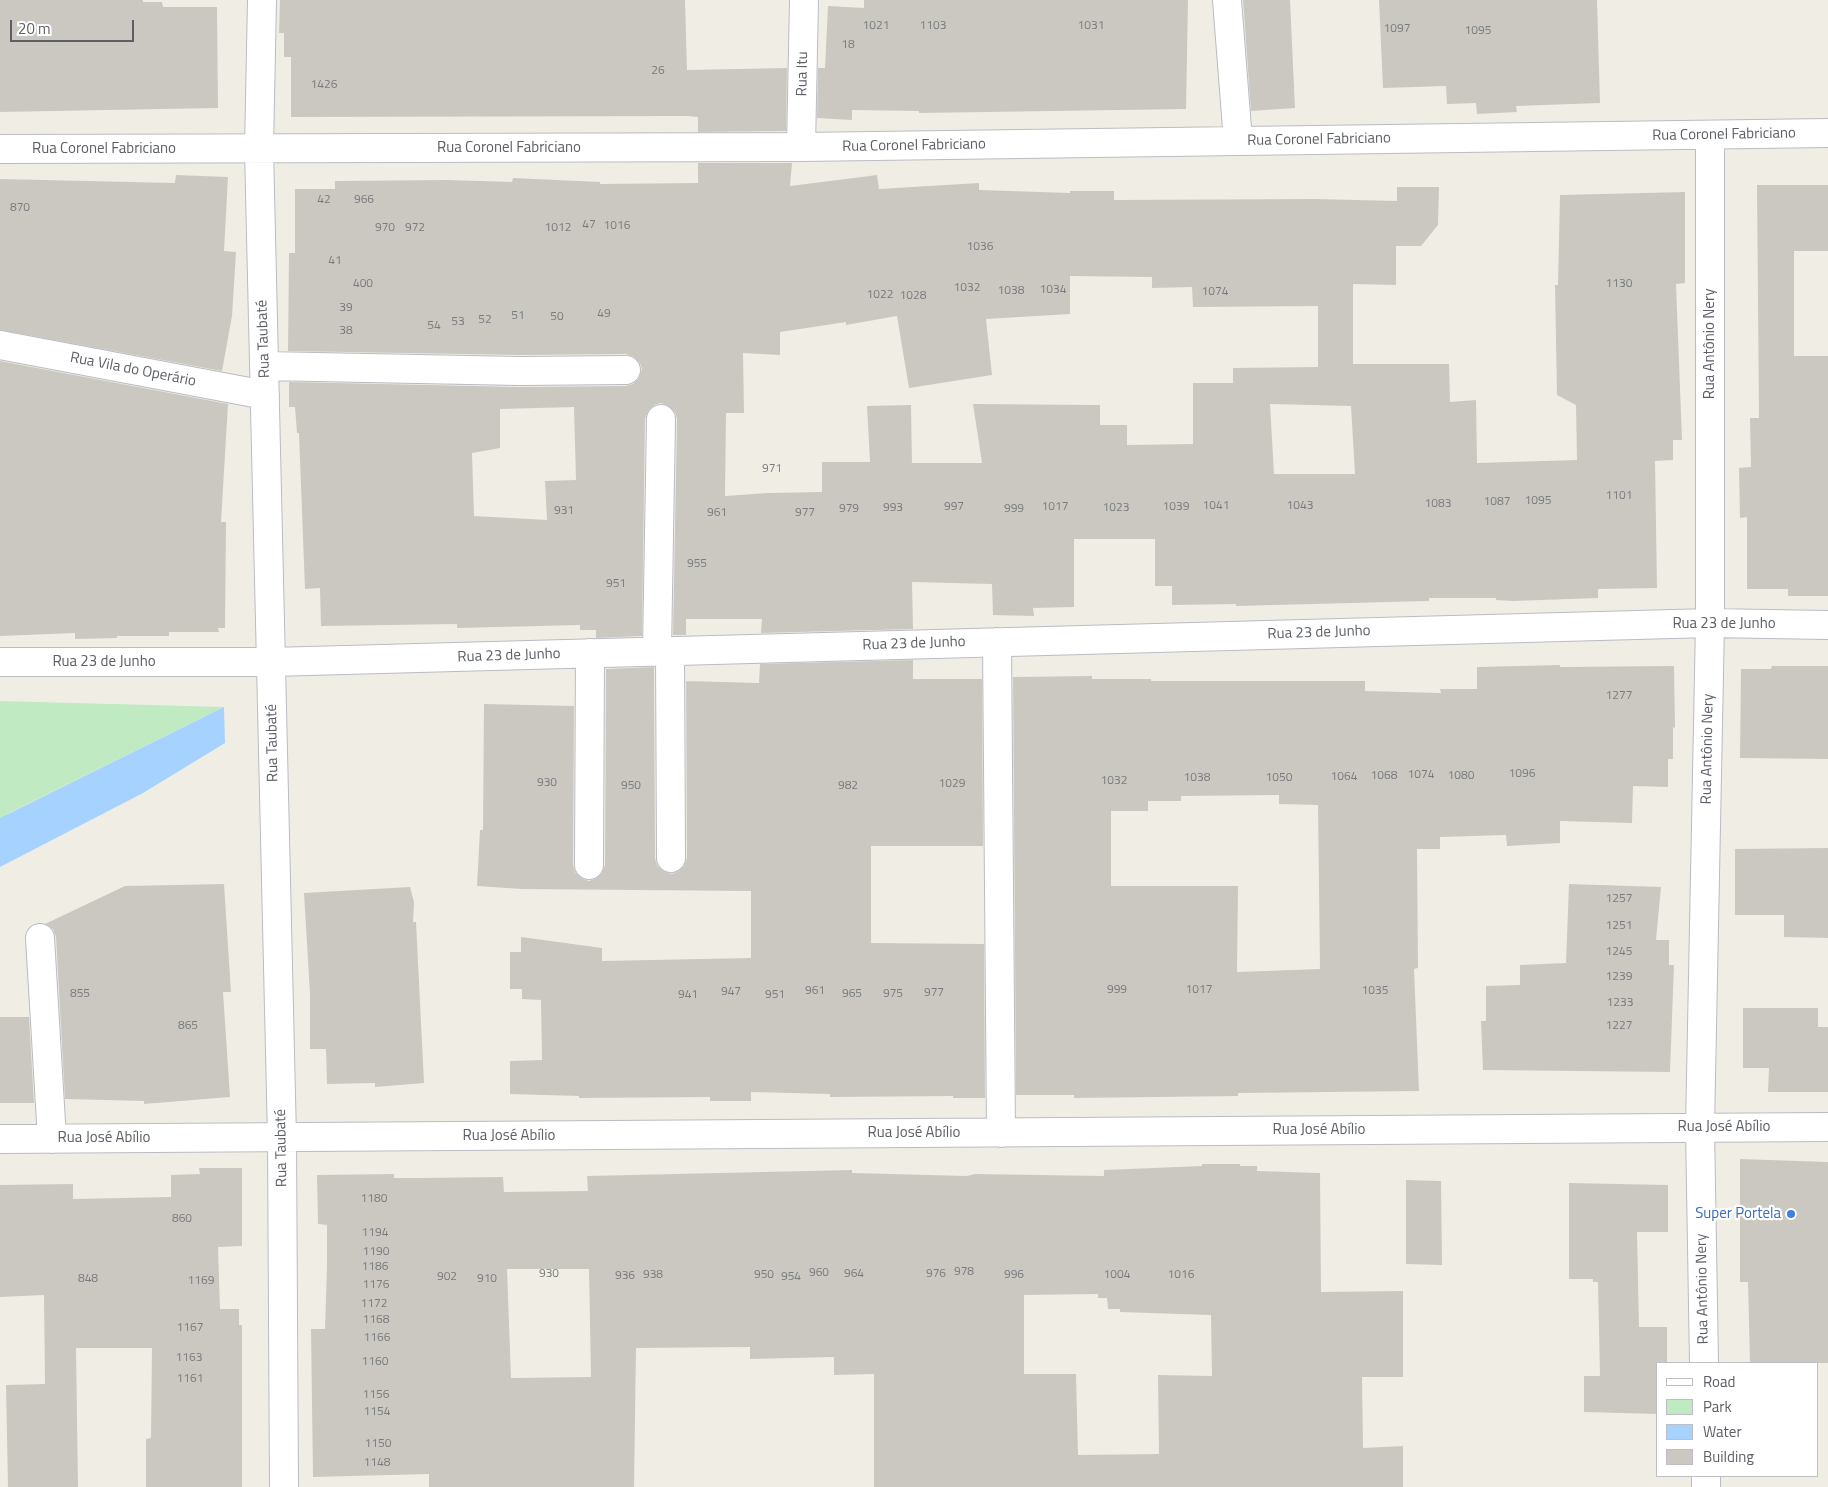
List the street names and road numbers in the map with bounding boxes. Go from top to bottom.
street label: Rua Itu [794,51,812,97]
street label: Rua Coronel Fabriciano [1652,125,1796,145]
street label: Rua Coronel Fabriciano [1247,130,1391,150]
street label: Rua Coronel Fabriciano [842,136,986,156]
street label: Rua Coronel Fabriciano [437,139,581,157]
street label: Rua Coronel Fabriciano [32,140,176,158]
street label: Rua Antônio Nery [1701,289,1719,399]
street label: Rua Taubaté [254,300,274,378]
street label: Rua Vila do Operário [69,349,197,391]
street label: Rua 23 de Junho [1672,615,1776,633]
street label: Rua 23 de Junho [1267,622,1371,644]
street label: Rua 23 de Junho [862,633,966,655]
street label: Rua 23 de Junho [457,645,561,667]
street label: Rua 23 de Junho [52,653,156,671]
street label: Rua Antônio Nery [1698,693,1718,805]
street label: Rua Taubaté [263,704,283,782]
street label: Rua Taubaté [272,1109,292,1187]
street label: Rua José Abílio [1678,1118,1770,1136]
street label: Rua José Abílio [1273,1121,1365,1139]
street label: Rua José Abílio [868,1124,960,1142]
street label: Rua José Abílio [463,1127,555,1145]
street label: Rua José Abílio [58,1129,150,1147]
street label: Rua Antônio Nery [1693,1233,1713,1345]

